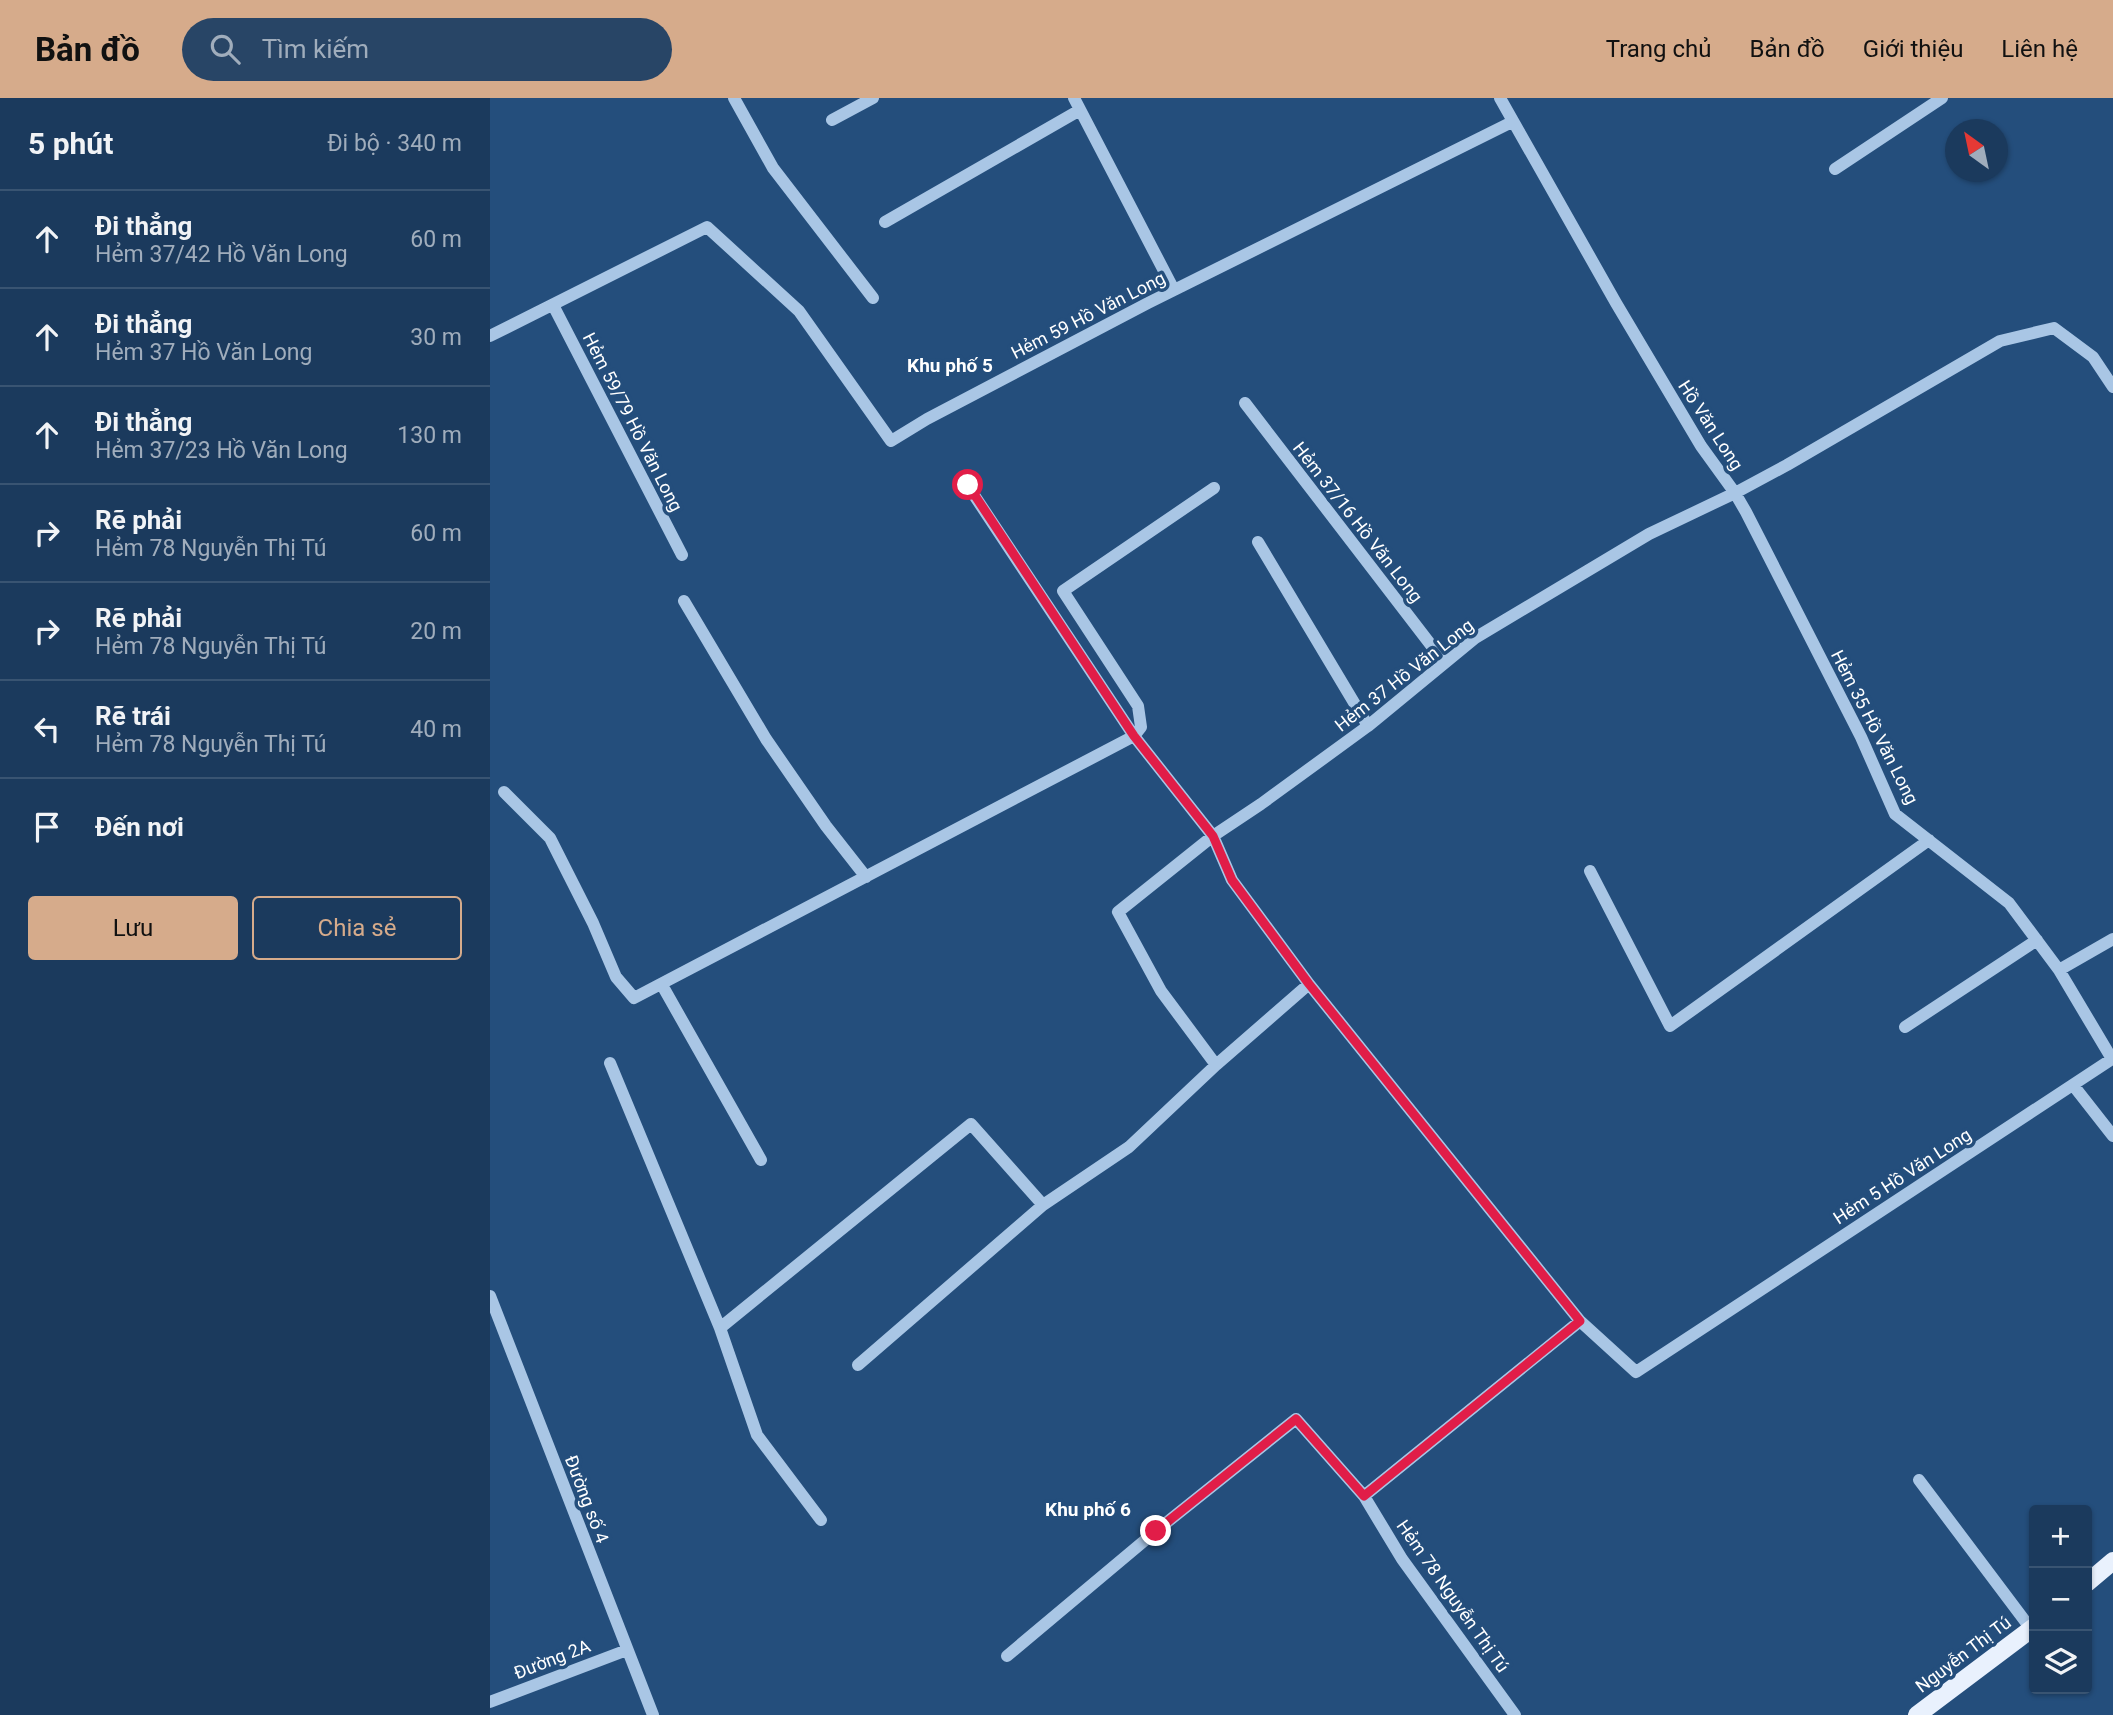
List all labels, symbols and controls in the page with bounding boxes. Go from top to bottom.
search box [182,18,672,81]
text: Bản đồ [35,30,140,69]
icon: search [206,30,244,68]
text: Tìm kiếm [262,34,369,64]
text: Trang chủ [1606,35,1712,63]
text: Bản đồ [1750,35,1825,63]
text: Giới thiệu [1863,35,1963,63]
text: Liên hệ [2001,35,2078,63]
north arrow [1945,119,2008,182]
text: 5 phút [28,126,113,161]
text: Đi bộ · 340 m [327,130,462,157]
text: Đi thẳng [95,211,192,241]
icon: ahead [28,220,66,258]
text: 60 m [410,226,462,253]
text: Hẻm 37/42 Hồ Văn Long [95,241,348,268]
street label: Hẻm 59 Hồ Văn Long [1007,267,1169,363]
text: Đi thẳng [95,309,192,339]
icon: ahead [28,318,66,356]
text: 30 m [410,324,462,351]
street label: Hẻm 59/79 Hồ Văn Long [579,329,687,515]
text: Hẻm 37 Hồ Văn Long [95,339,312,366]
district label: Khu phố 5 [907,354,993,377]
street label: Hồ Văn Long [1674,376,1748,474]
text: Đi thẳng [95,407,192,437]
icon: ahead [28,416,66,454]
text: 130 m [397,422,462,449]
text: Hẻm 37/23 Hồ Văn Long [95,437,348,464]
street label: Hẻm 37/16 Hồ Văn Long [1289,438,1427,606]
route start [952,469,983,500]
text: Rẽ phải [95,505,182,535]
icon: right [28,514,66,552]
text: 60 m [410,520,462,547]
text: Hẻm 78 Nguyễn Thị Tú [95,535,327,562]
text: Rẽ phải [95,603,182,633]
icon: right [28,612,66,650]
street label: Hẻm 37 Hồ Văn Long [1330,614,1478,736]
text: 20 m [410,618,462,645]
text: Hẻm 78 Nguyễn Thị Tú [95,633,327,660]
street label: Hẻm 35 Hồ Văn Long [1827,646,1923,808]
text: Rẽ trái [95,701,171,731]
icon: left [28,710,66,748]
text: 40 m [410,716,462,743]
text: Hẻm 78 Nguyễn Thị Tú [95,731,327,758]
icon: arrive [28,808,66,846]
text: Đến nơi [95,812,184,842]
button: Lưu [28,896,238,960]
button: Chia sẻ [252,896,462,960]
street label: Hẻm 5 Hồ Văn Long [1829,1124,1975,1228]
street label: Đường số 4 [561,1452,613,1546]
district label: Khu phố 6 [1045,1498,1131,1521]
map controls [2029,1505,2092,1694]
button: + [2029,1505,2092,1568]
route end [1140,1515,1171,1546]
street label: Hẻm 78 Nguyễn Thị Tú [1392,1516,1514,1676]
button: − [2029,1568,2092,1631]
street label: Nguyễn Thị Tú [1911,1611,2015,1697]
button: layers [2029,1631,2092,1694]
street label: Đường 2A [511,1635,593,1683]

